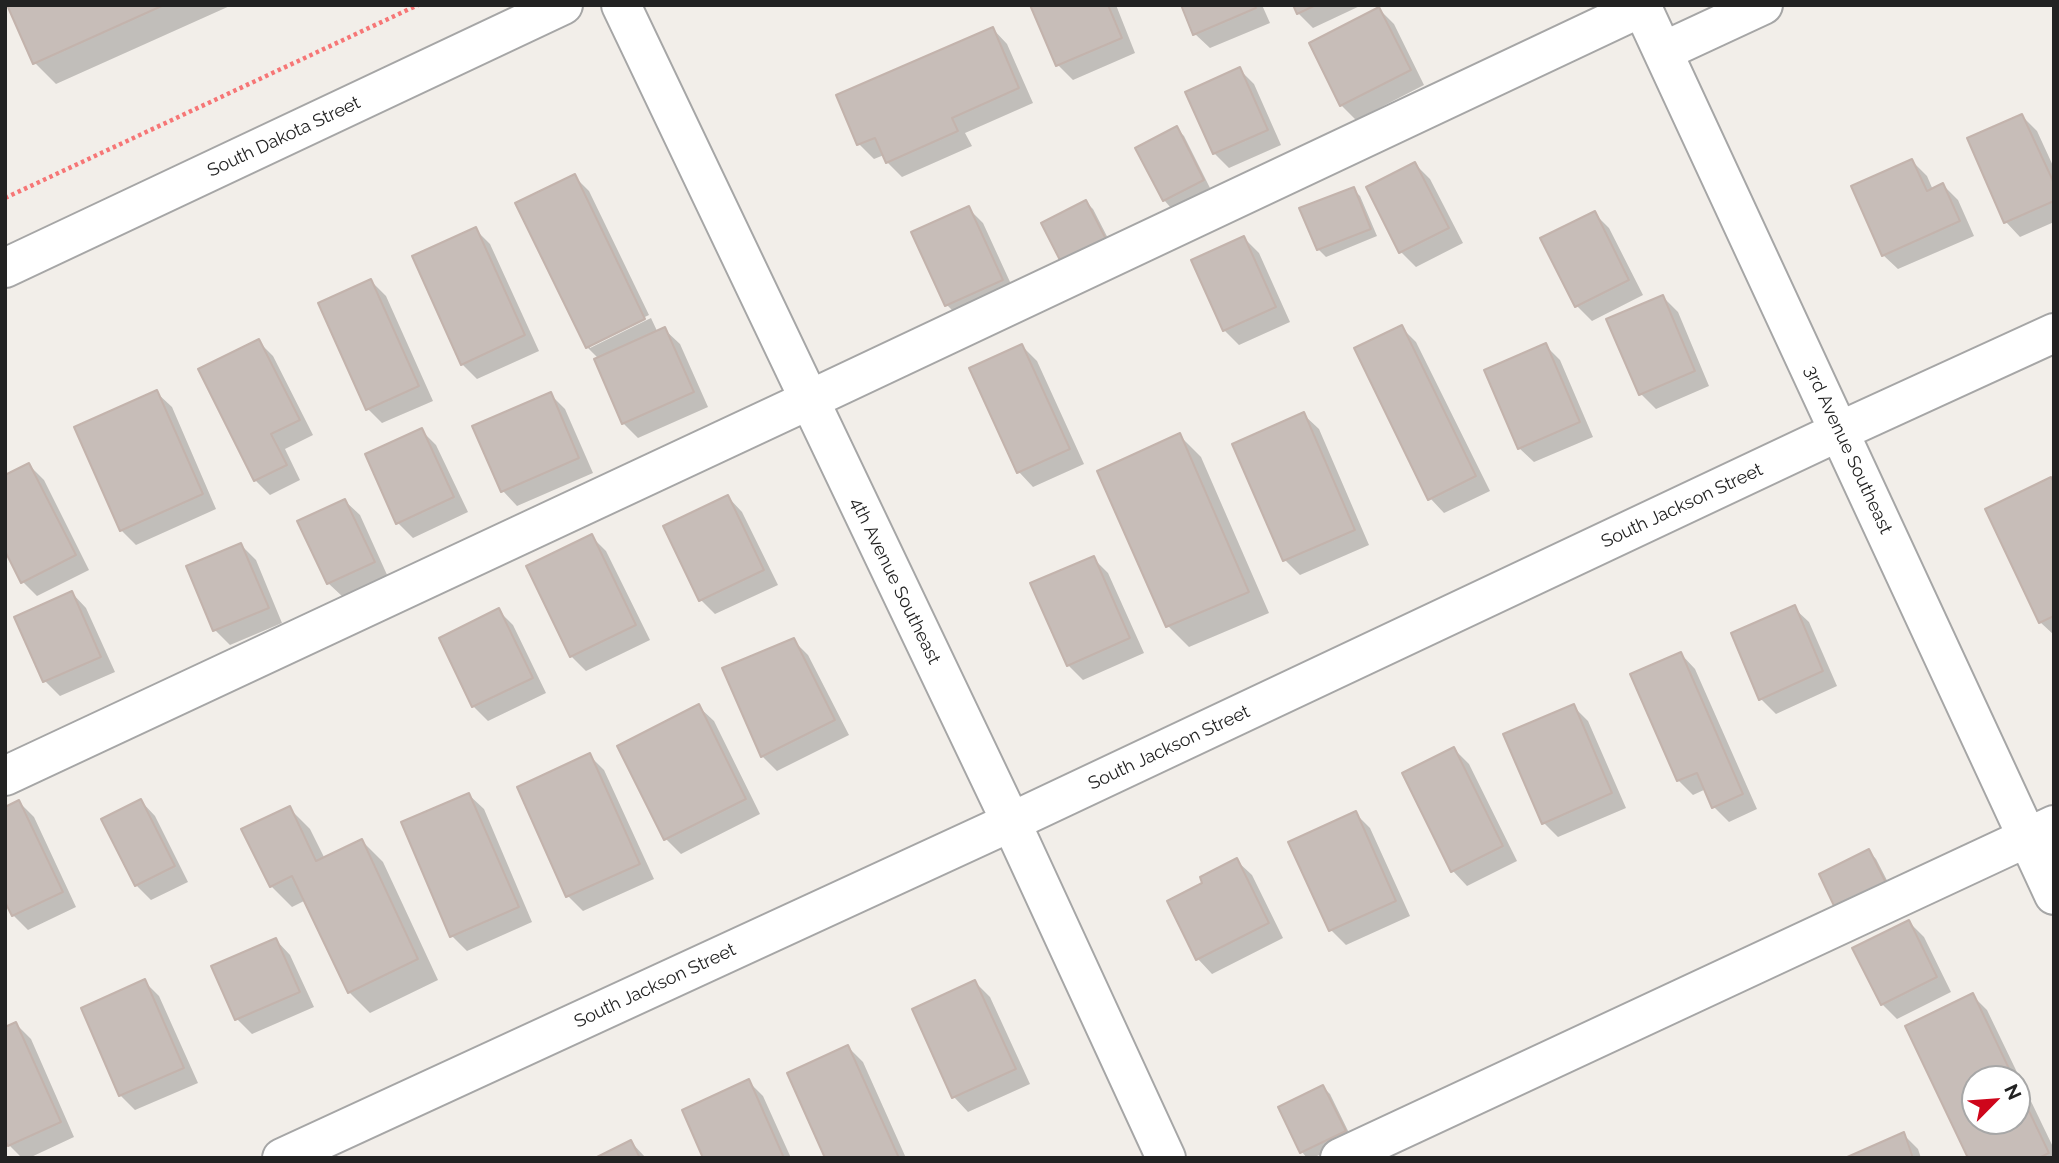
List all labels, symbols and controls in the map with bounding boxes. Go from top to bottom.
street label: South Dakota Street [204,92,364,182]
street label: 3rd Avenue Southeast [1800,362,1896,538]
street label: South Jackson Street [1598,459,1766,553]
street label: 4th Avenue Southeast [845,494,945,668]
street label: South Jackson Street [1085,701,1253,795]
street label: South Jackson Street [571,939,739,1033]
north arrow [1961,1065,2031,1135]
text: N [2000,1081,2026,1103]

